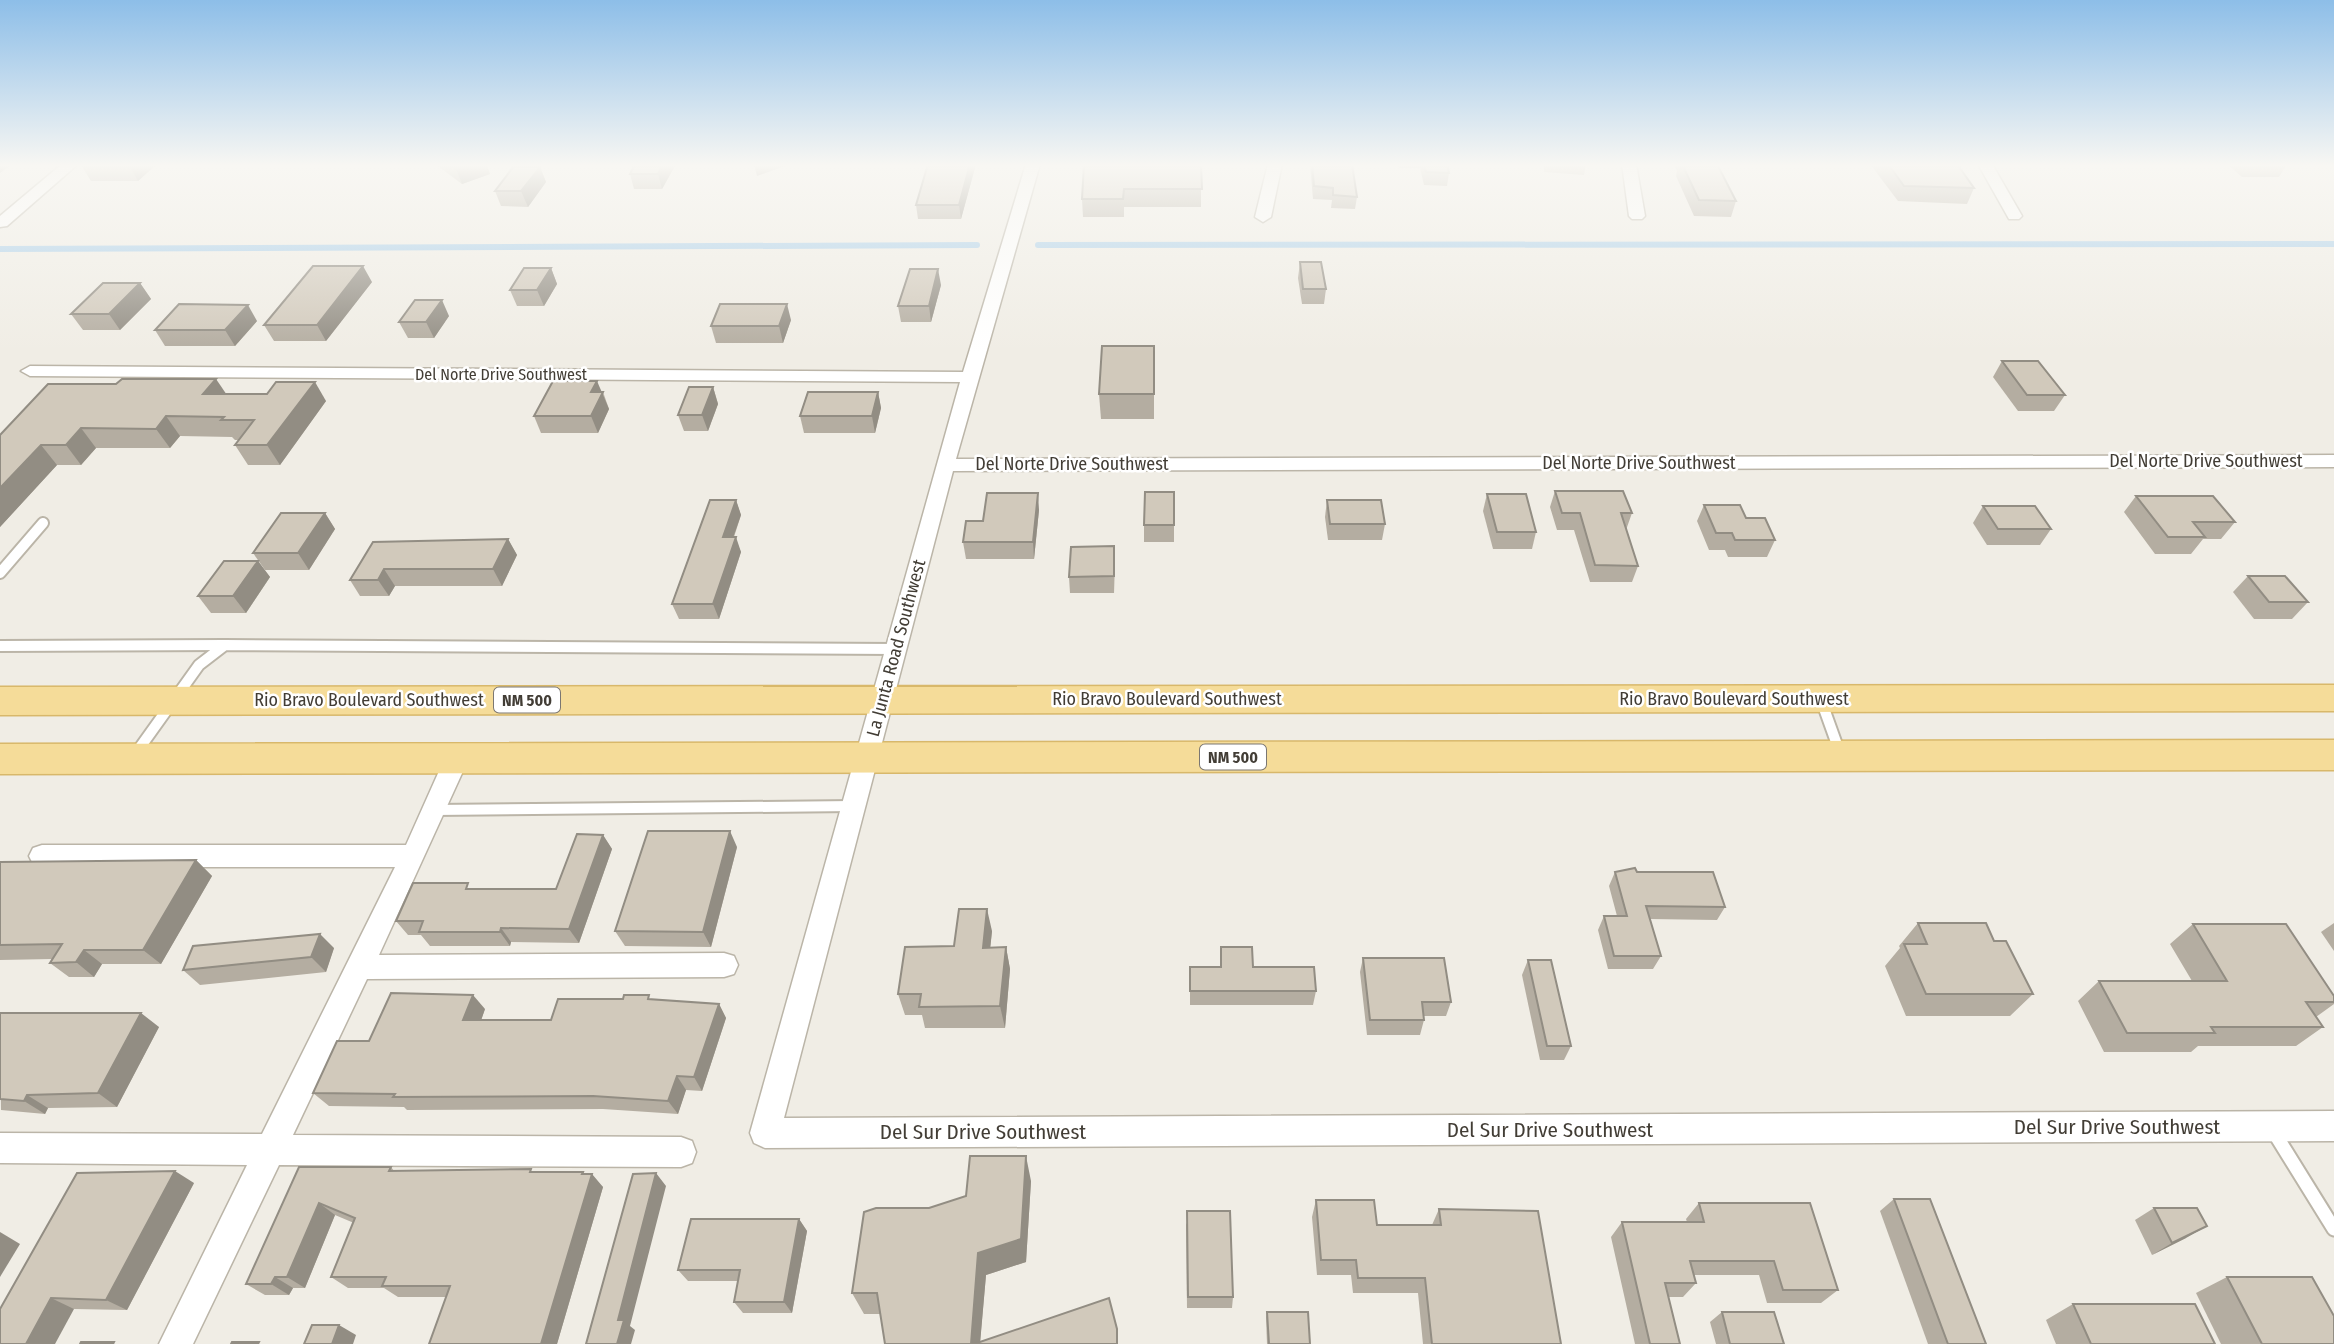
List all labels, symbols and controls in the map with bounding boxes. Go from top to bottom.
street label: Del Norte Drive Southwest [415,365,588,384]
street label: Del Norte Drive Southwest [2109,450,2303,472]
street label: Del Norte Drive Southwest [1542,452,1736,474]
street label: Del Norte Drive Southwest [975,453,1169,475]
street label: La Junta Road Southwest [862,557,930,739]
road number: NM 500 [494,688,560,712]
street label: Rio Bravo Boulevard Southwest [1052,688,1282,710]
street label: Rio Bravo Boulevard Southwest [1619,688,1849,710]
street label: Rio Bravo Boulevard Southwest [254,689,484,711]
road number: NM 500 [1200,744,1266,770]
street label: Del Sur Drive Southwest [2014,1114,2220,1140]
street label: Del Sur Drive Southwest [1447,1117,1653,1143]
street label: Del Sur Drive Southwest [880,1119,1086,1145]

